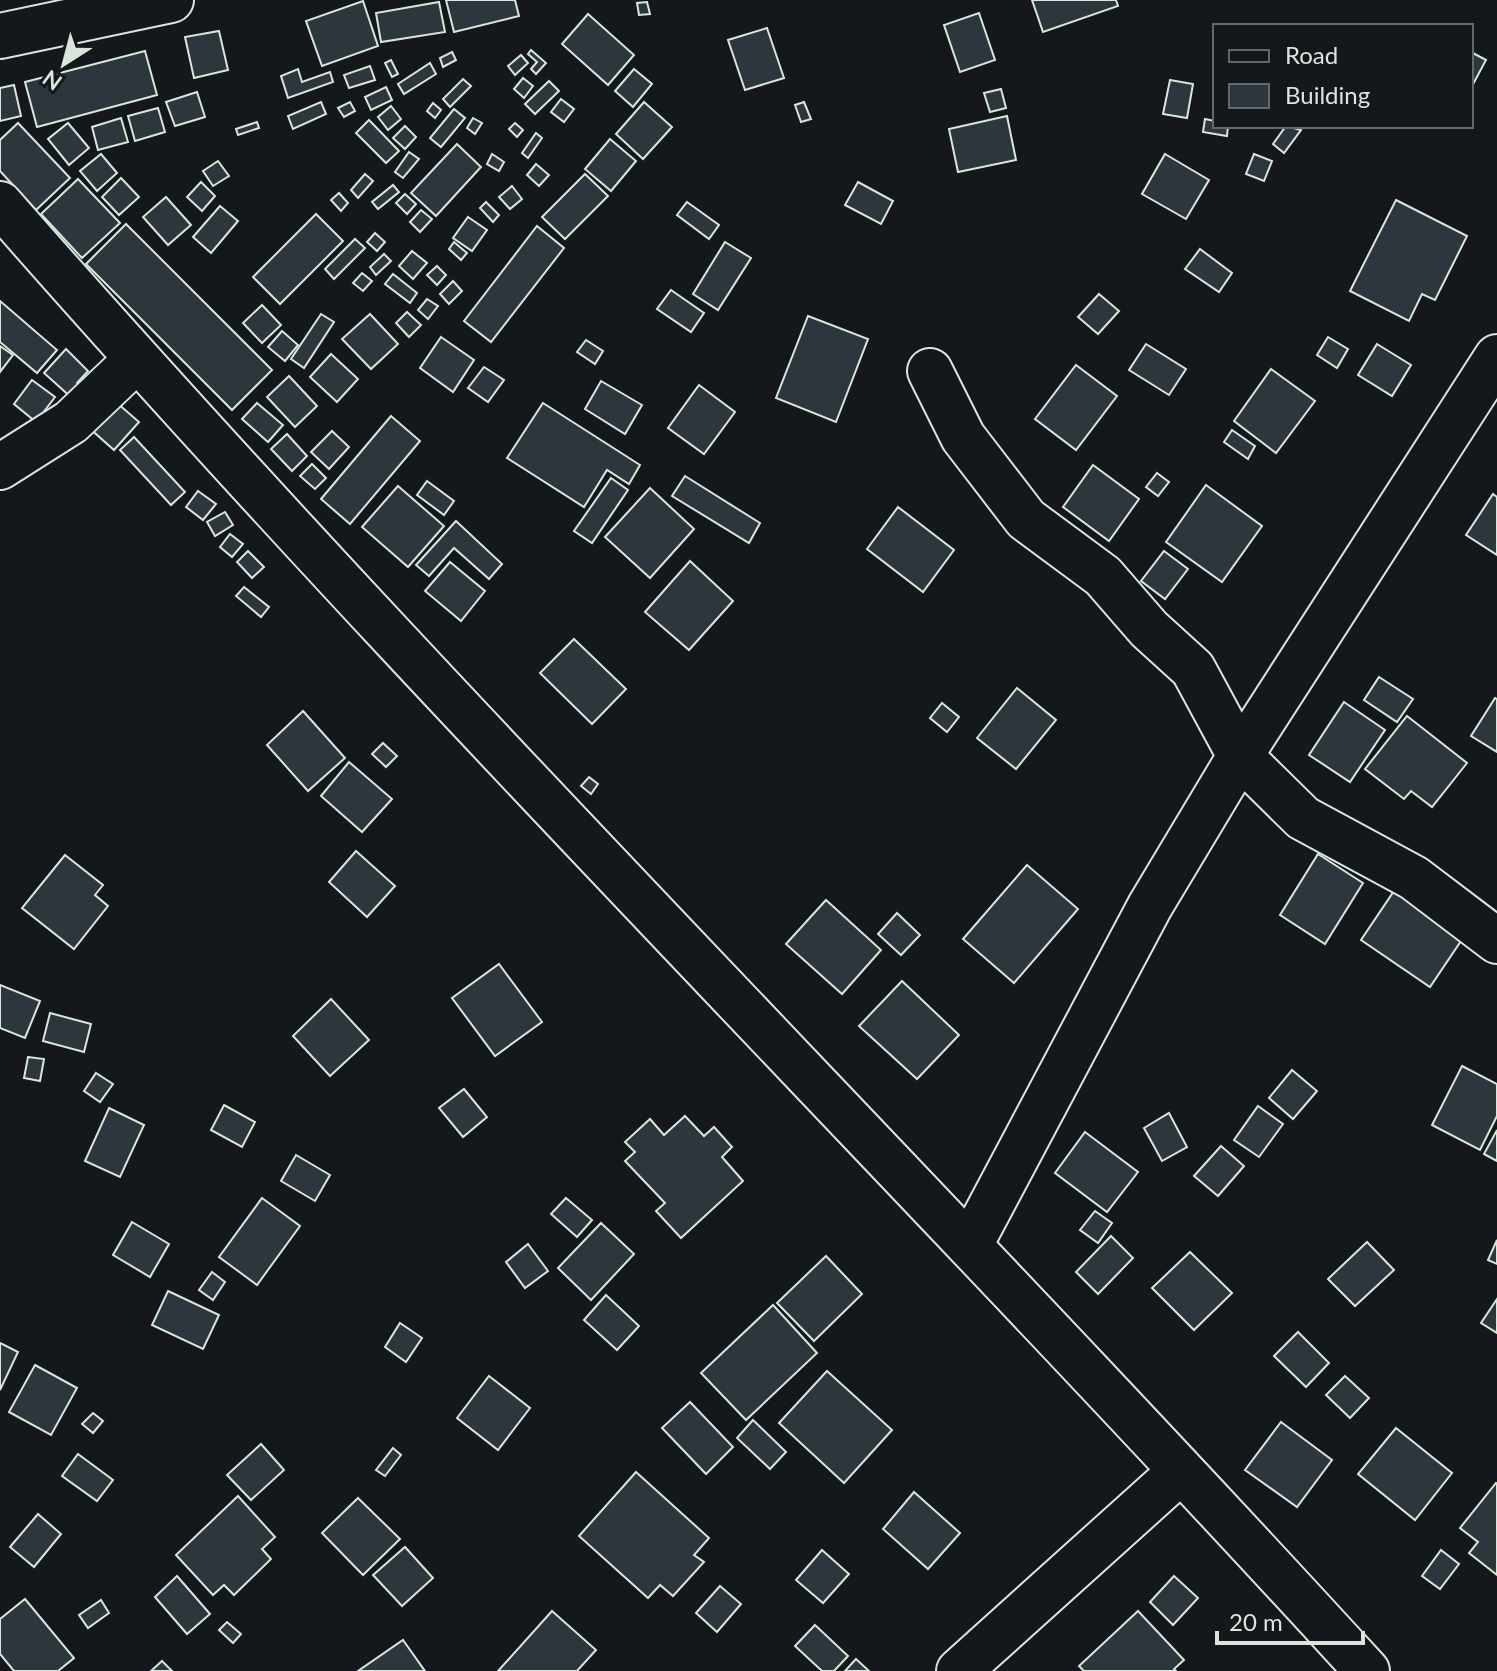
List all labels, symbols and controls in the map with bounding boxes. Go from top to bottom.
north arrow [24,24,104,104]
legend [1213,24,1473,128]
text: Road [1285,40,1338,69]
text: N [37,65,67,96]
text: Building [1285,80,1370,109]
scale bar [1217,1595,1363,1645]
text: 20 m [1229,1607,1283,1636]

